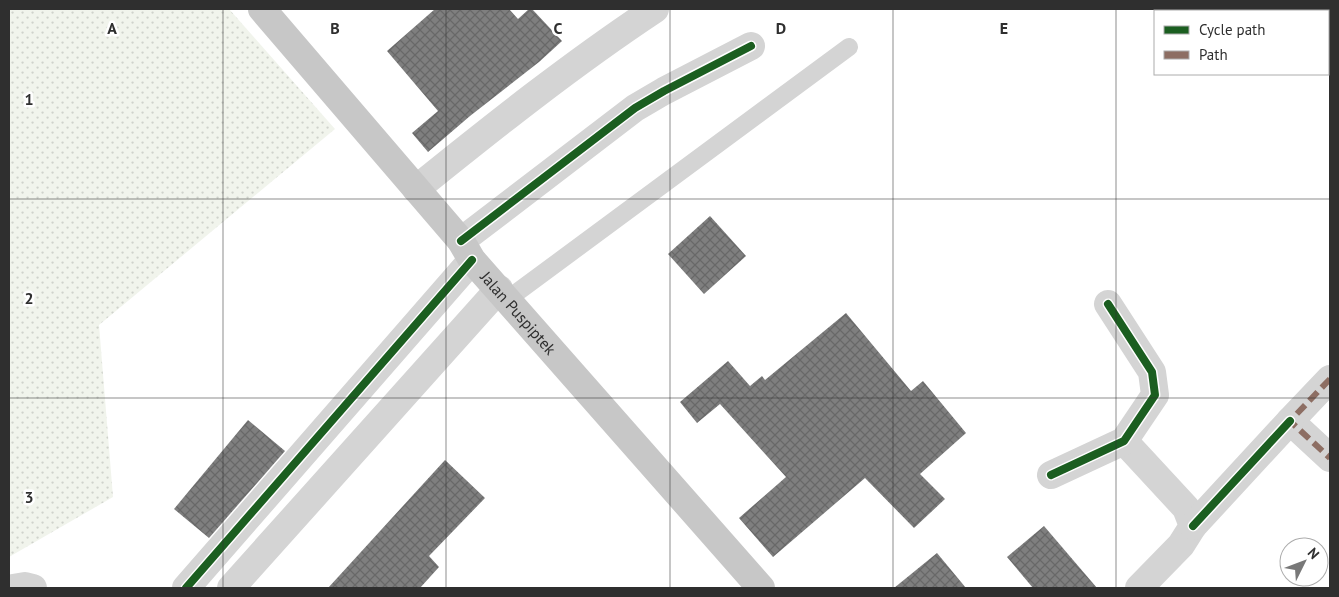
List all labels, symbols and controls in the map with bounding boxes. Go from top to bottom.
legend [1154,10,1329,75]
text: A [107,18,117,38]
text: B [330,18,340,38]
text: C [554,18,563,38]
text: D [776,18,786,38]
text: E [1000,18,1008,38]
text: Cycle path [1199,20,1265,39]
text: Path [1199,45,1228,64]
text: 1 [24,89,34,109]
street label: Jalan Puspiptek [476,266,561,359]
text: 2 [24,288,34,308]
text: 3 [24,487,34,507]
north arrow [1279,537,1329,587]
text: N [1304,544,1323,563]

